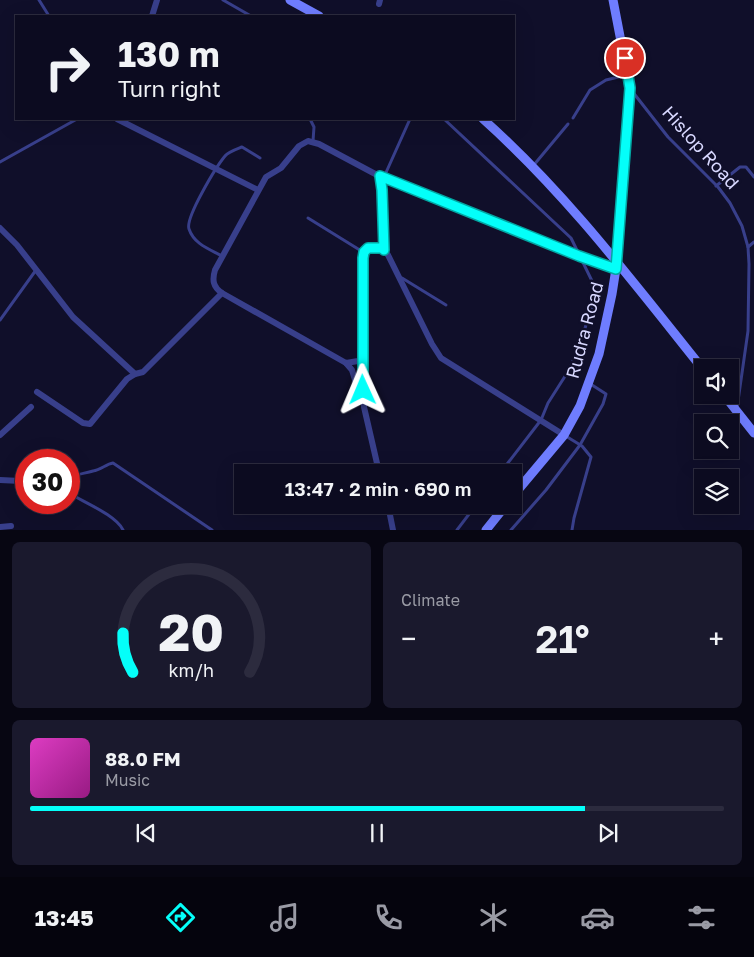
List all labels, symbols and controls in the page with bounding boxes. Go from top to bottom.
text: 130 m [118,33,220,75]
icon: right [35,35,100,100]
pin [604,37,646,79]
icon: arrive [611,44,639,72]
text: Turn right [118,75,221,102]
street label: Hislop Road [658,101,744,193]
street label: Rudra Road [561,279,607,381]
map controls [694,359,739,514]
button: sound [694,359,739,404]
position arrow [336,363,388,415]
button: search [694,414,739,459]
speed limit sign: 30 [15,449,80,514]
button: layers [694,469,739,514]
text: 13:47 · 2 min · 690 m [285,477,471,500]
text: Climate [401,590,460,610]
text: 20 [159,600,224,662]
text: 21° [536,616,590,661]
text: − [401,622,416,655]
text: + [709,622,724,655]
text: km/h [169,659,214,681]
text: 88.0 FM [105,747,181,770]
text: Music [105,770,150,790]
icon: previous [132,819,160,847]
icon: pause [363,819,391,847]
icon: next [594,819,622,847]
icon: directions [163,900,198,935]
icon: music [267,900,302,935]
icon: phone [371,900,406,935]
icon: climate [476,900,511,935]
icon: car [580,900,615,935]
icon: filters [684,900,719,935]
text: 13:45 [35,904,94,931]

